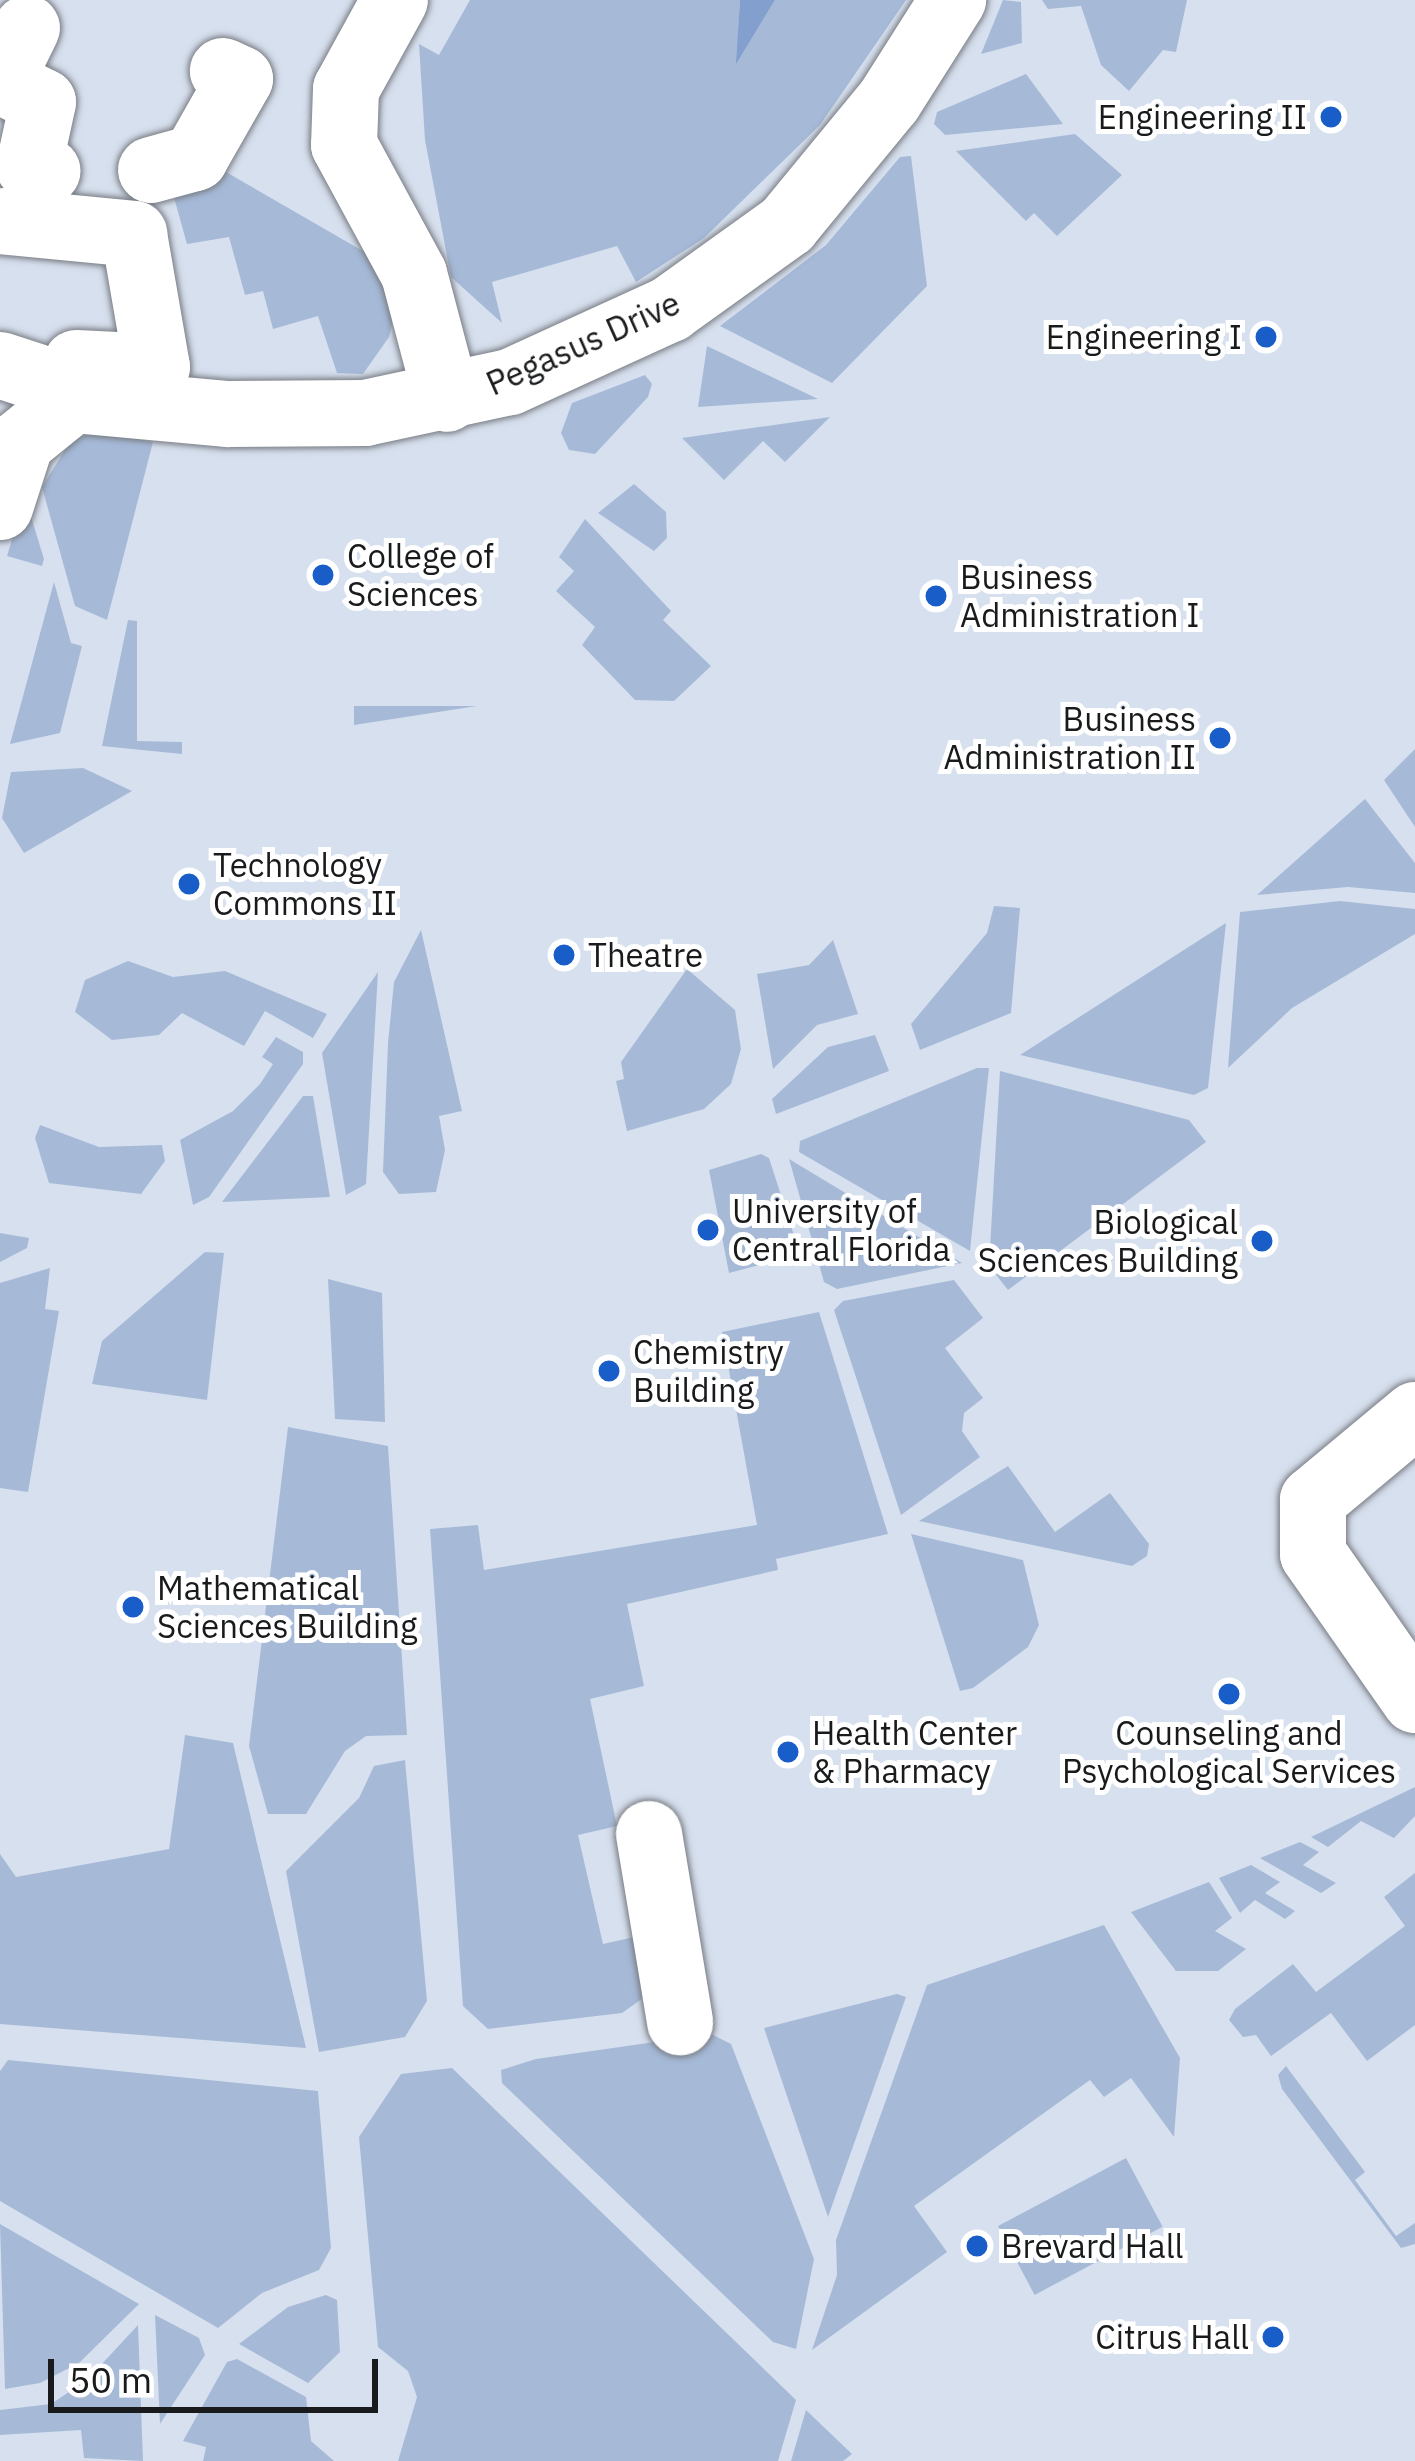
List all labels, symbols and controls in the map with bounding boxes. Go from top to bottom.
place label: Engineering II [1098,97,1307,137]
marker: Engineering II [1318,104,1344,130]
street label: Pegasus Drive [480,283,686,403]
place label: Engineering I [1046,317,1242,357]
marker: Engineering I [1253,324,1279,350]
place label: College of Sciences [347,536,494,614]
place label: Business Administration I [960,557,1199,635]
marker: College of Sciences [310,562,336,588]
marker: Business Administration I [923,583,949,609]
place label: Business Administration II [943,699,1196,777]
marker: Business Administration II [1207,725,1233,751]
place label: Technology Commons II [213,845,397,923]
marker: Technology Commons II [176,871,202,897]
place label: Theatre [588,935,703,975]
marker: Theatre [551,942,577,968]
place label: University of Central Florida [732,1191,950,1269]
place label: Biological Sciences Building [978,1202,1238,1280]
marker: University of Central Florida [695,1217,721,1243]
marker: Biological Sciences Building [1249,1228,1275,1254]
place label: Chemistry Building [633,1332,784,1410]
marker: Chemistry Building [596,1358,622,1384]
place label: Mathematical Sciences Building [157,1568,417,1646]
marker: Mathematical Sciences Building [120,1594,146,1620]
marker: Counseling and Psychological Services [1216,1681,1242,1707]
place label: Health Center & Pharmacy [812,1713,1017,1791]
place label: Counseling and Psychological Services [1062,1713,1396,1791]
marker: Health Center & Pharmacy [775,1739,801,1765]
place label: Brevard Hall [1001,2226,1183,2266]
marker: Brevard Hall [964,2233,990,2259]
place label: Citrus Hall [1095,2317,1249,2357]
marker: Citrus Hall [1260,2324,1286,2350]
scale bar [54,2335,384,2409]
text: 50 m [69,2356,152,2403]

